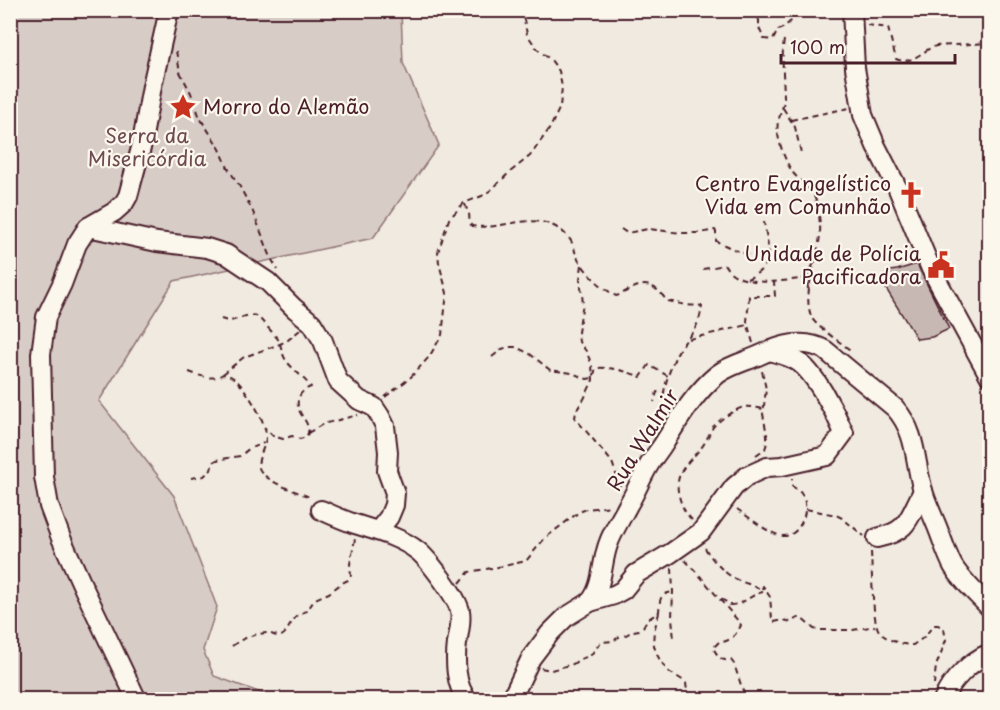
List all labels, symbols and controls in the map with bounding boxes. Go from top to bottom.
scale bar [781,27,955,65]
text: 100 m [790,33,845,60]
place label: Morro do Alemão [203,91,369,121]
place icon: Morro do Alemão [168,92,198,122]
park label: Serra da Misericórdia [88,120,207,173]
place label: Centro Evangelístico Vida em Comunhão [695,168,891,221]
church icon: Centro Evangelístico Vida em Comunhão [896,180,926,210]
place label: Unidade de Polícia Pacificadora [744,238,922,291]
public building icon: Unidade de Polícia Pacificadora [926,250,956,280]
street label: Rua Walmir [599,383,686,496]

